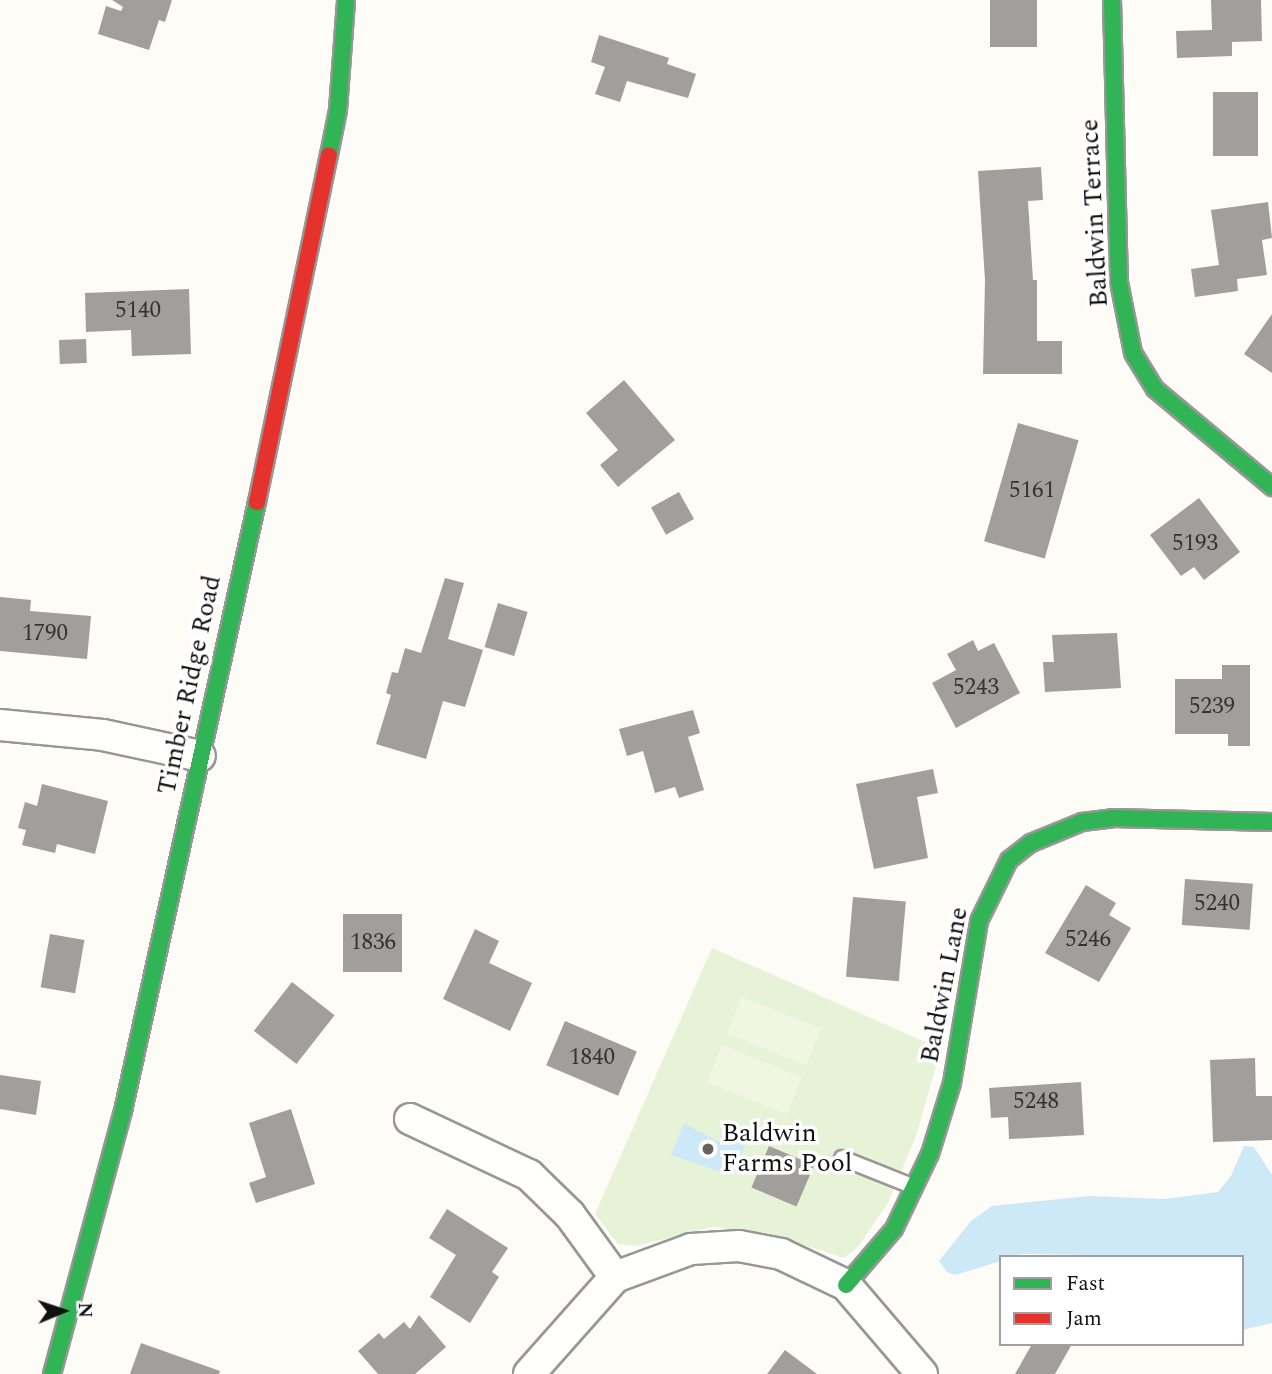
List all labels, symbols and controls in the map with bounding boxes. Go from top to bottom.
street label: Baldwin Terrace [1074,118,1116,308]
house number: 5140 [115,297,161,325]
house number: 5161 [1009,477,1055,505]
house number: 5193 [1172,530,1218,558]
street label: Timber Ridge Road [152,573,228,797]
house number: 1790 [22,620,68,648]
house number: 5243 [953,674,999,702]
house number: 5239 [1189,693,1235,721]
house number: 5240 [1194,890,1240,918]
street label: Baldwin Lane [915,904,975,1066]
house number: 5246 [1065,926,1111,954]
house number: 1836 [350,929,396,957]
house number: 1840 [569,1044,615,1072]
house number: 5248 [1013,1088,1059,1116]
place label: Baldwin Farms Pool [722,1118,852,1180]
marker: Baldwin Farms Pool [700,1141,716,1157]
legend [999,1255,1244,1346]
text: Fast [1066,1268,1105,1300]
north arrow [28,1276,98,1346]
text: N [70,1302,99,1319]
text: Jam [1066,1303,1102,1335]

